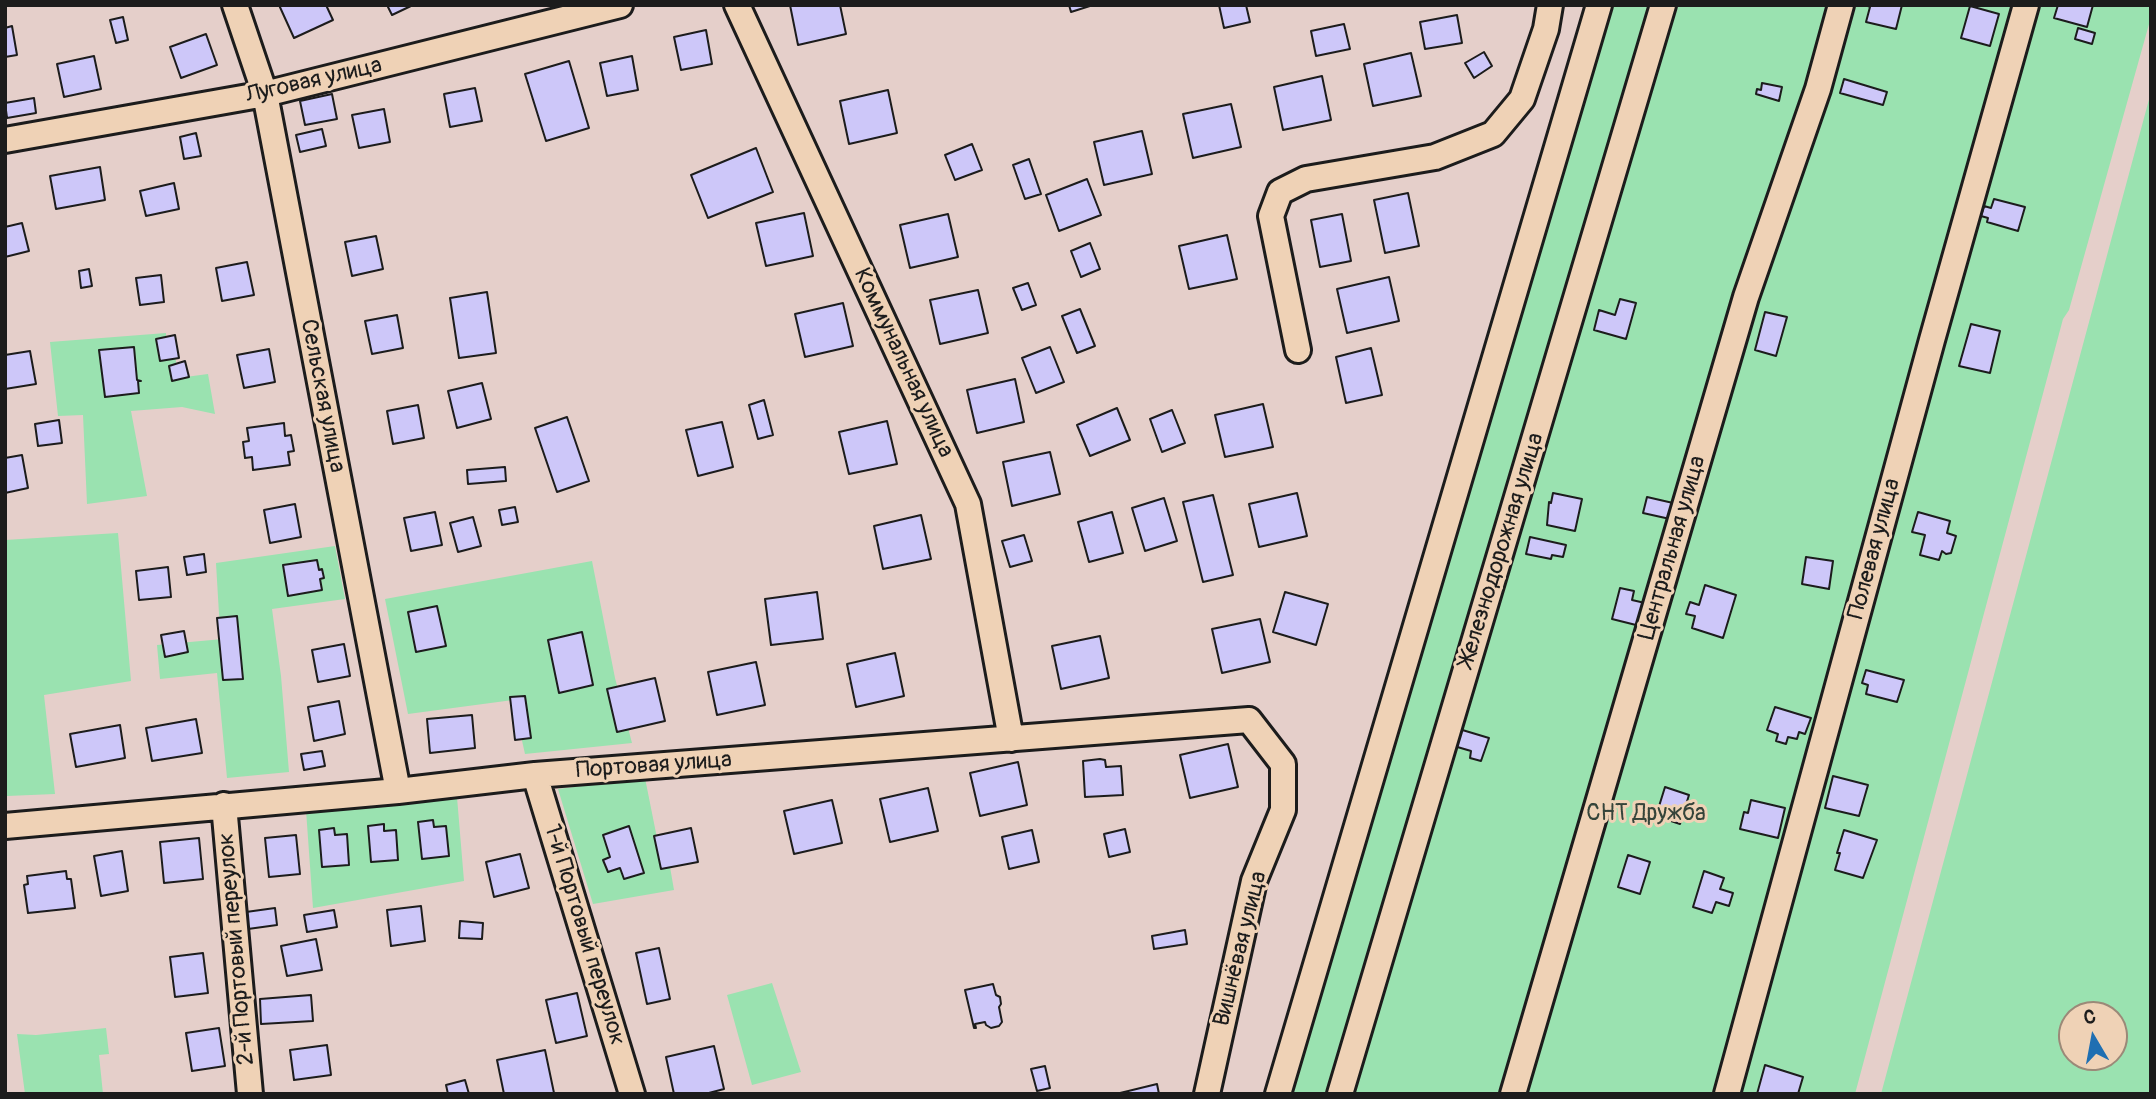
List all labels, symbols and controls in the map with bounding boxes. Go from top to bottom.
street label: Луговая улица [243,52,385,110]
street label: Коммунальная улица [847,264,959,462]
street label: Сельская улица [294,317,350,475]
street label: Железнодорожная улица [1453,430,1551,670]
street label: Центральная улица [1634,453,1712,643]
street label: Полевая улица [1843,476,1907,622]
street label: Портовая улица [575,747,733,785]
park label: СНТ Дружба [1586,800,1706,828]
street label: 1-й Портовый переулок [537,821,631,1049]
street label: 2-й Портовый переулок [213,832,261,1066]
street label: Вишнёвая улица [1208,869,1274,1029]
north arrow [2058,1001,2128,1071]
text: С [2082,1004,2098,1030]

